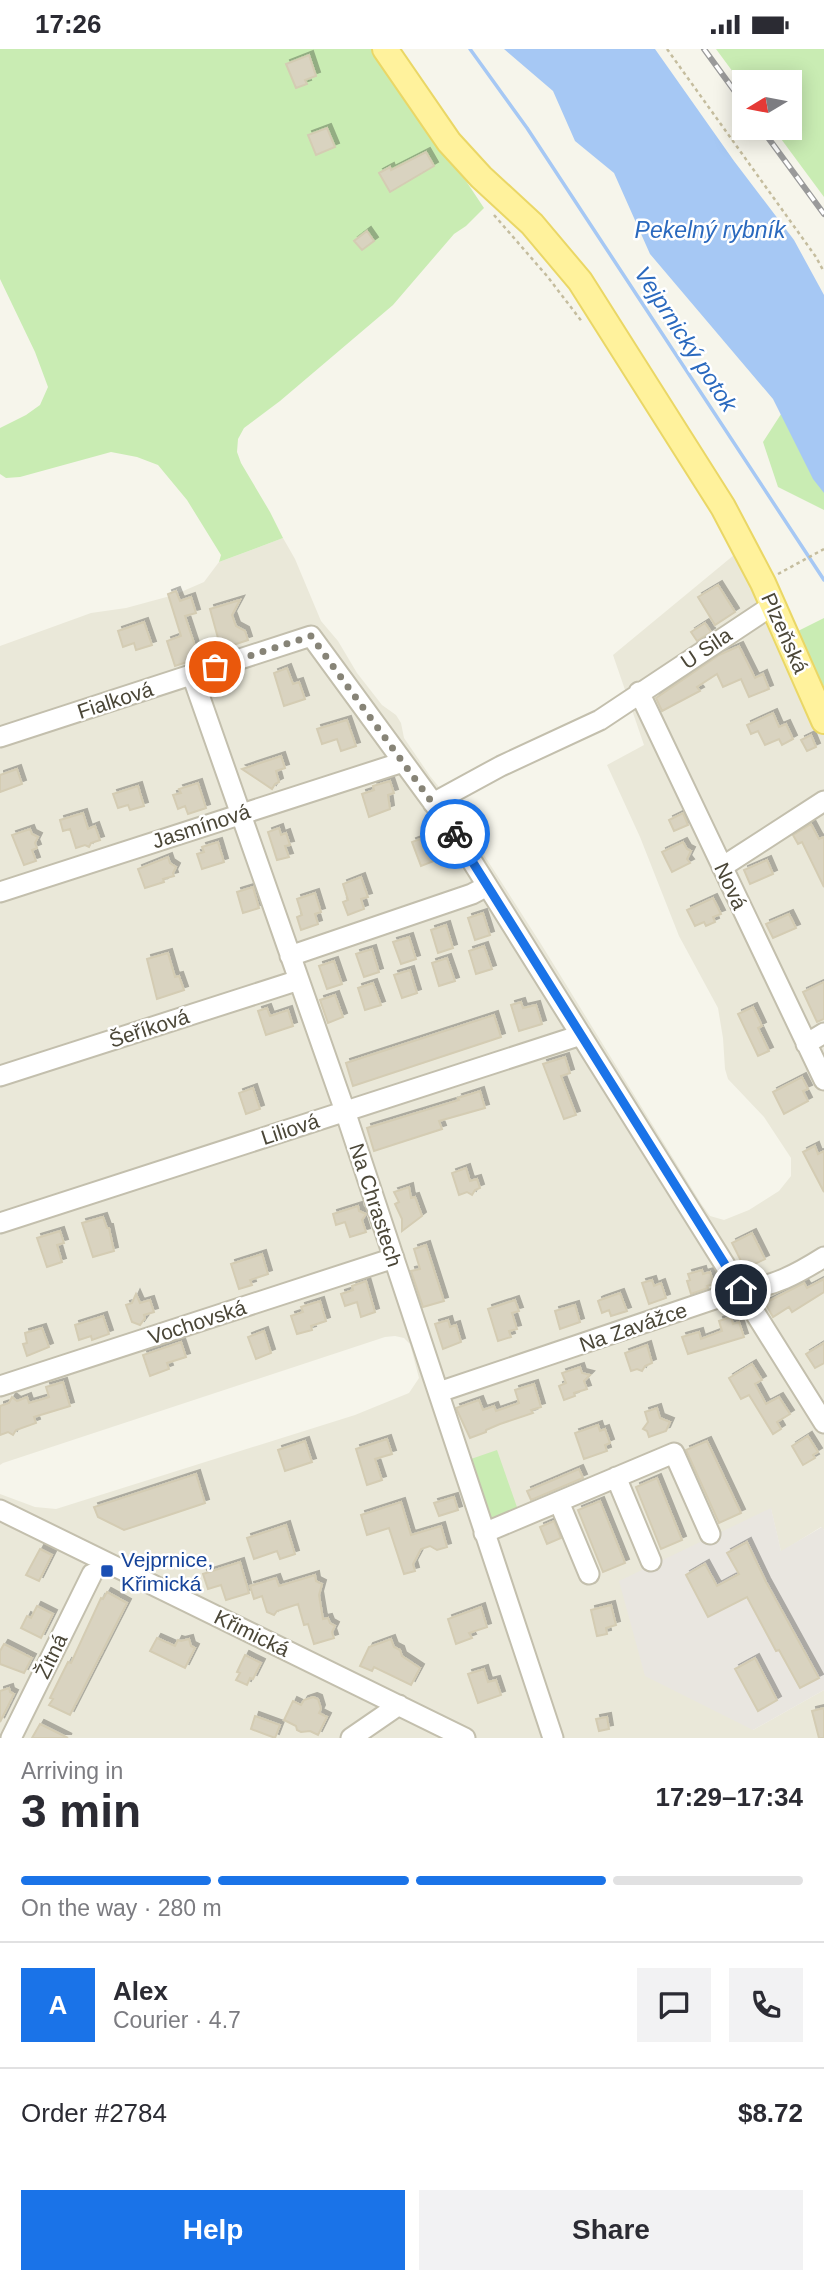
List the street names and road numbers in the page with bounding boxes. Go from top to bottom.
street label: Plzeňská [757,589,813,677]
street label: U Sila [676,623,736,673]
street label: Fialková [74,677,156,723]
street label: Jasmínová [149,799,253,853]
street label: Nová [710,859,752,913]
street label: Šeříková [106,1004,192,1052]
street label: Liliová [258,1109,322,1149]
street label: Na Chrastech [345,1140,407,1270]
street label: Vochovská [145,1295,249,1349]
street label: Na Zavážce [576,1298,690,1356]
street label: Křimická [211,1605,294,1661]
street label: Žitná [30,1630,72,1682]

